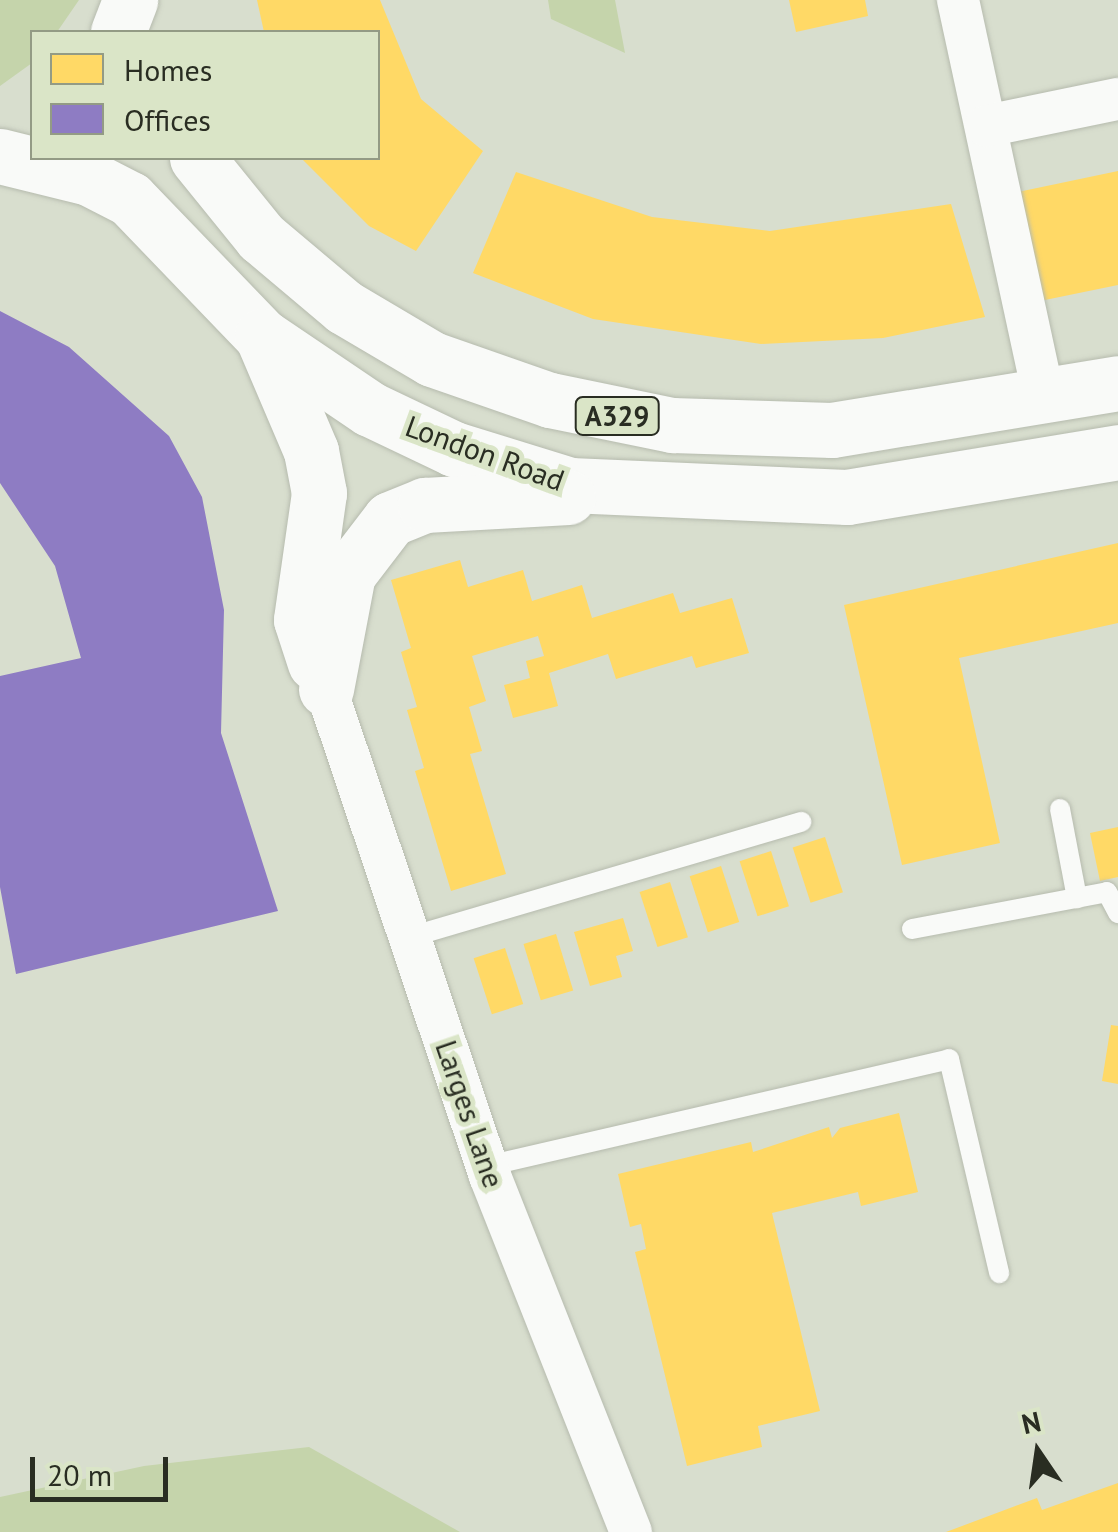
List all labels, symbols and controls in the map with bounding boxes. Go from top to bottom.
legend [30,30,380,160]
text: Homes [124,50,212,89]
text: Offices [124,100,211,139]
road number: A329 [574,393,660,439]
street label: London Road [401,408,569,498]
street label: Larges Lane [428,1036,512,1192]
north arrow [988,1402,1088,1502]
text: N [1018,1402,1044,1442]
scale bar [35,1437,172,1499]
text: 20 m [47,1455,112,1494]

